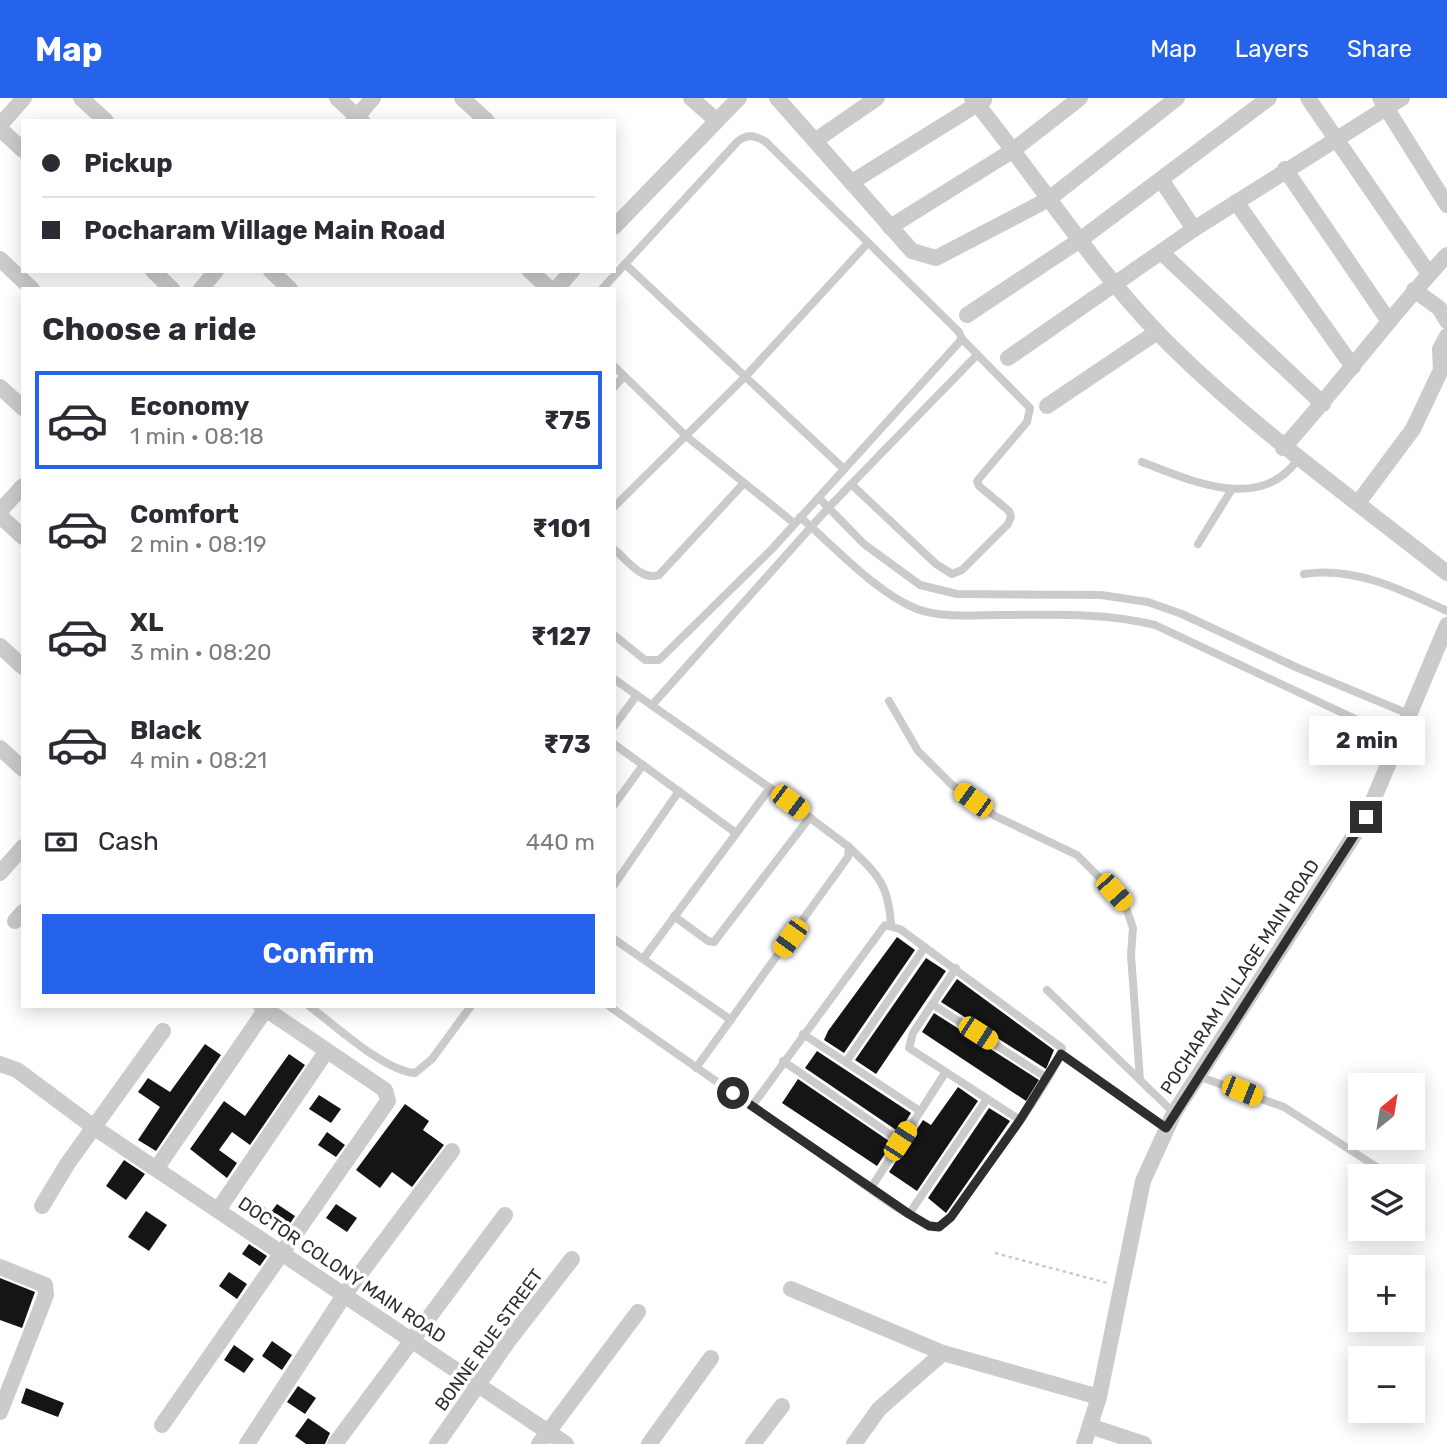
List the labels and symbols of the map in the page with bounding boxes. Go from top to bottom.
callout: 2 min [1308,716,1424,764]
car [950,779,997,821]
car [767,781,814,823]
route end [1350,801,1382,833]
street label: POCHARAM VILLAGE MAIN ROAD [1156,856,1324,1098]
car [1093,869,1136,915]
car [770,915,811,961]
car [955,1013,1002,1053]
car [1219,1073,1266,1109]
north arrow [1348,1073,1424,1150]
route start [717,1077,749,1109]
car [880,1118,921,1164]
street label: DOCTOR COLONY MAIN ROAD [234,1192,450,1348]
street label: BONNE RUE STREET [430,1265,548,1415]

